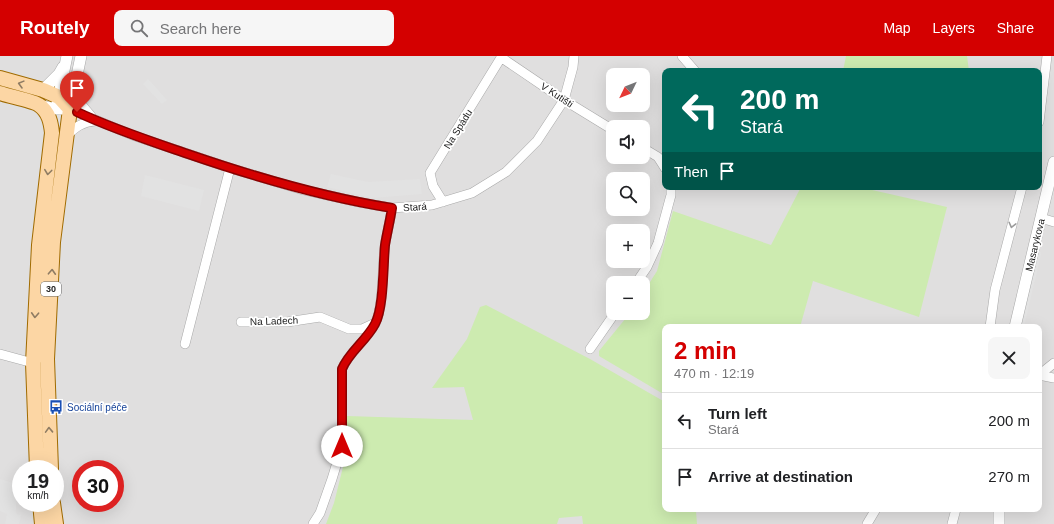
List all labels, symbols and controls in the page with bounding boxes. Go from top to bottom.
search box [114,10,394,46]
text: Routely [20,17,90,38]
icon: search [128,17,150,39]
text: Search here [160,20,241,37]
text: Map [883,20,911,36]
text: Layers [933,20,975,36]
text: Share [997,20,1034,36]
north arrow [606,68,650,112]
map controls [606,68,650,320]
pin [60,71,94,112]
icon: arrive [66,77,88,99]
street label: V Kutišti [539,80,575,110]
one-way arrow [18,81,25,89]
icon: left [674,84,726,136]
text: 200 m [740,84,819,115]
street label: Na Spádu [442,107,474,151]
text: Stará [740,117,783,137]
button: sound [606,120,650,164]
icon: arrive [716,160,738,182]
text: Then [674,163,708,180]
one-way arrow [43,169,52,175]
button: search [606,172,650,216]
street label: Stará [403,201,428,213]
street label: Masarykova [1023,217,1047,272]
one-way arrow [1008,221,1017,228]
button: + [606,224,650,268]
one-way arrow [47,269,56,275]
button: − [606,276,650,320]
road number: 30 [41,282,61,296]
one-way arrow [31,312,39,318]
street label: Na Ladech [250,315,298,327]
text: 2 min [674,337,737,364]
button: close [988,337,1030,379]
text: 470 m · 12:19 [674,366,754,381]
bus stop icon: Sociální péče [48,399,64,415]
place label: Sociální péče [67,402,127,413]
text: Turn left [708,405,767,422]
icon: left [674,410,696,432]
text: 200 m [988,412,1030,429]
text: Stará [708,422,739,437]
position arrow [321,425,363,467]
one-way arrow [45,427,53,433]
speed limit sign: 30 [72,460,124,512]
icon: arrive [674,466,696,488]
text: Arrive at destination [708,468,853,485]
text: 270 m [988,468,1030,485]
text: 19 [27,470,49,492]
text: km/h [27,490,49,501]

